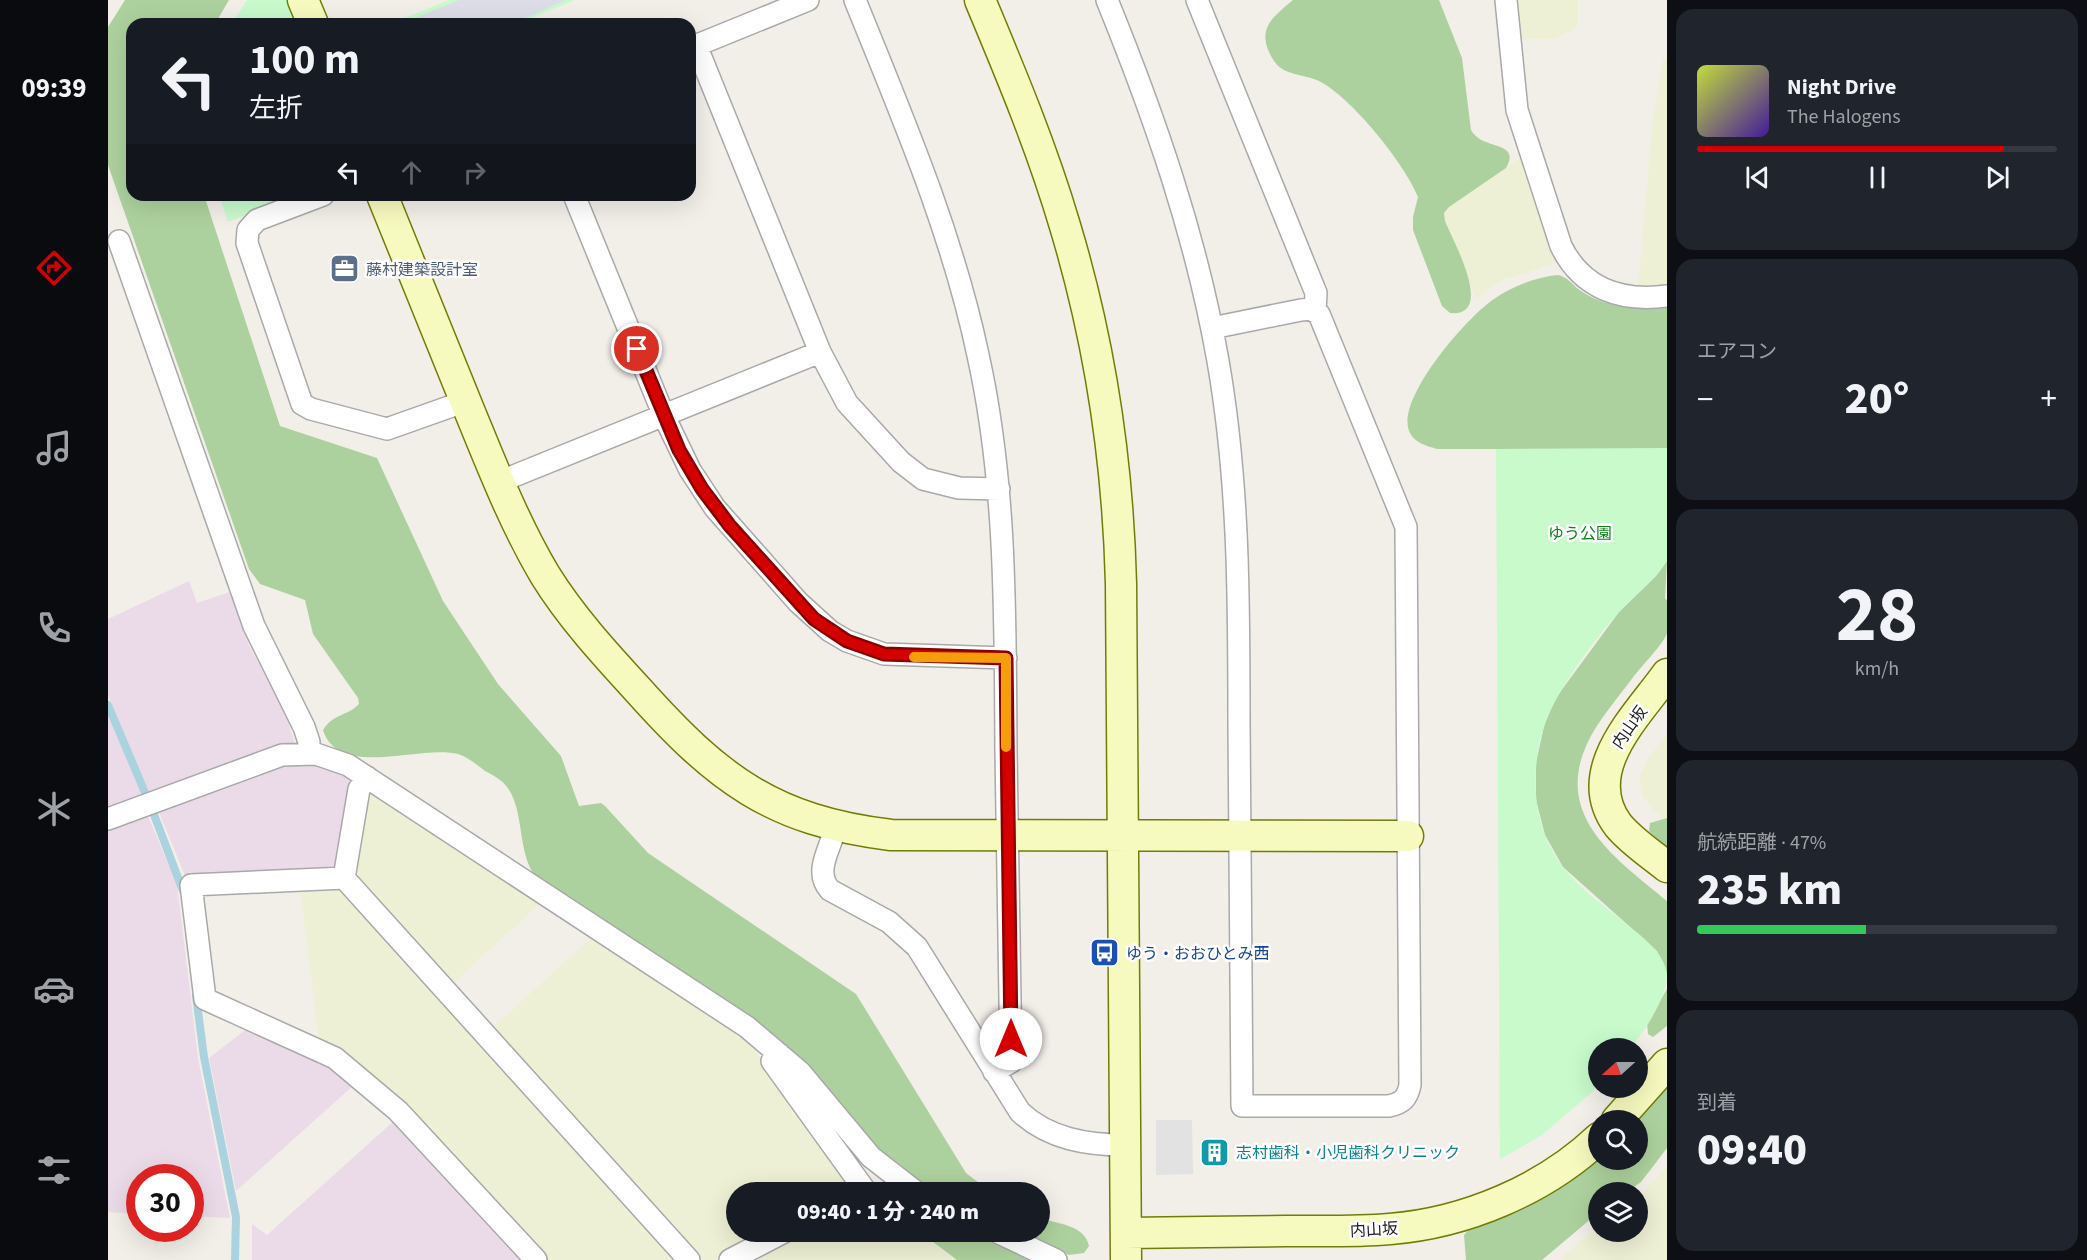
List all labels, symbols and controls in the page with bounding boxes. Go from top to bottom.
text: 100 m [249,30,360,90]
icon: left [150,42,228,120]
text: 09:39 [21,69,87,108]
text: Night Drive [1787,71,1896,103]
text: 左折 [249,89,303,128]
text: The Halogens [1787,103,1901,131]
icon: left [332,156,365,189]
icon: ahead [395,156,428,189]
icon: right [458,156,491,189]
icon: previous [1741,161,1774,194]
icon: pause [1861,161,1894,194]
icon: next [1981,161,2014,194]
icon: directions [33,247,75,289]
office icon: 藤村建築設計室 [329,253,361,285]
place label: 藤村建築設計室 [366,259,478,281]
pin [611,323,662,374]
icon: arrive [620,332,653,365]
text: エアコン [1697,338,1777,366]
text: 20° [1845,367,1909,431]
text: − [1697,376,1713,423]
text: + [2041,376,2057,423]
icon: music [33,427,75,469]
park label: ゆう公園 [1548,523,1612,545]
text: 28 [1836,560,1918,671]
icon: phone [33,607,75,649]
text: km/h [1855,655,1899,683]
street label: 内山坂 [1607,702,1653,754]
icon: climate [33,788,75,830]
text: 航続距離 · 47% [1697,829,1826,857]
text: 235 km [1697,858,1842,922]
bus stop icon: ゆう・おおひとみ西 [1089,937,1121,969]
place label: ゆう・おおひとみ西 [1126,943,1270,965]
icon: car [33,968,75,1010]
position arrow [979,1007,1043,1071]
north arrow [1588,1038,1648,1098]
map controls [1588,1038,1648,1242]
text: 到着 [1697,1089,1737,1117]
button: search [1588,1110,1648,1170]
text: 09:40 [1697,1118,1807,1182]
building icon: 志村歯科・小児歯科クリニック [1199,1136,1231,1168]
place label: 志村歯科・小児歯科クリニック [1236,1142,1460,1164]
icon: filters [33,1149,75,1191]
speed limit sign: 30 [126,1164,204,1242]
button: layers [1588,1182,1648,1242]
text: 09:40 · 1 分 · 240 m [797,1196,979,1228]
street label: 内山坂 [1350,1218,1399,1242]

